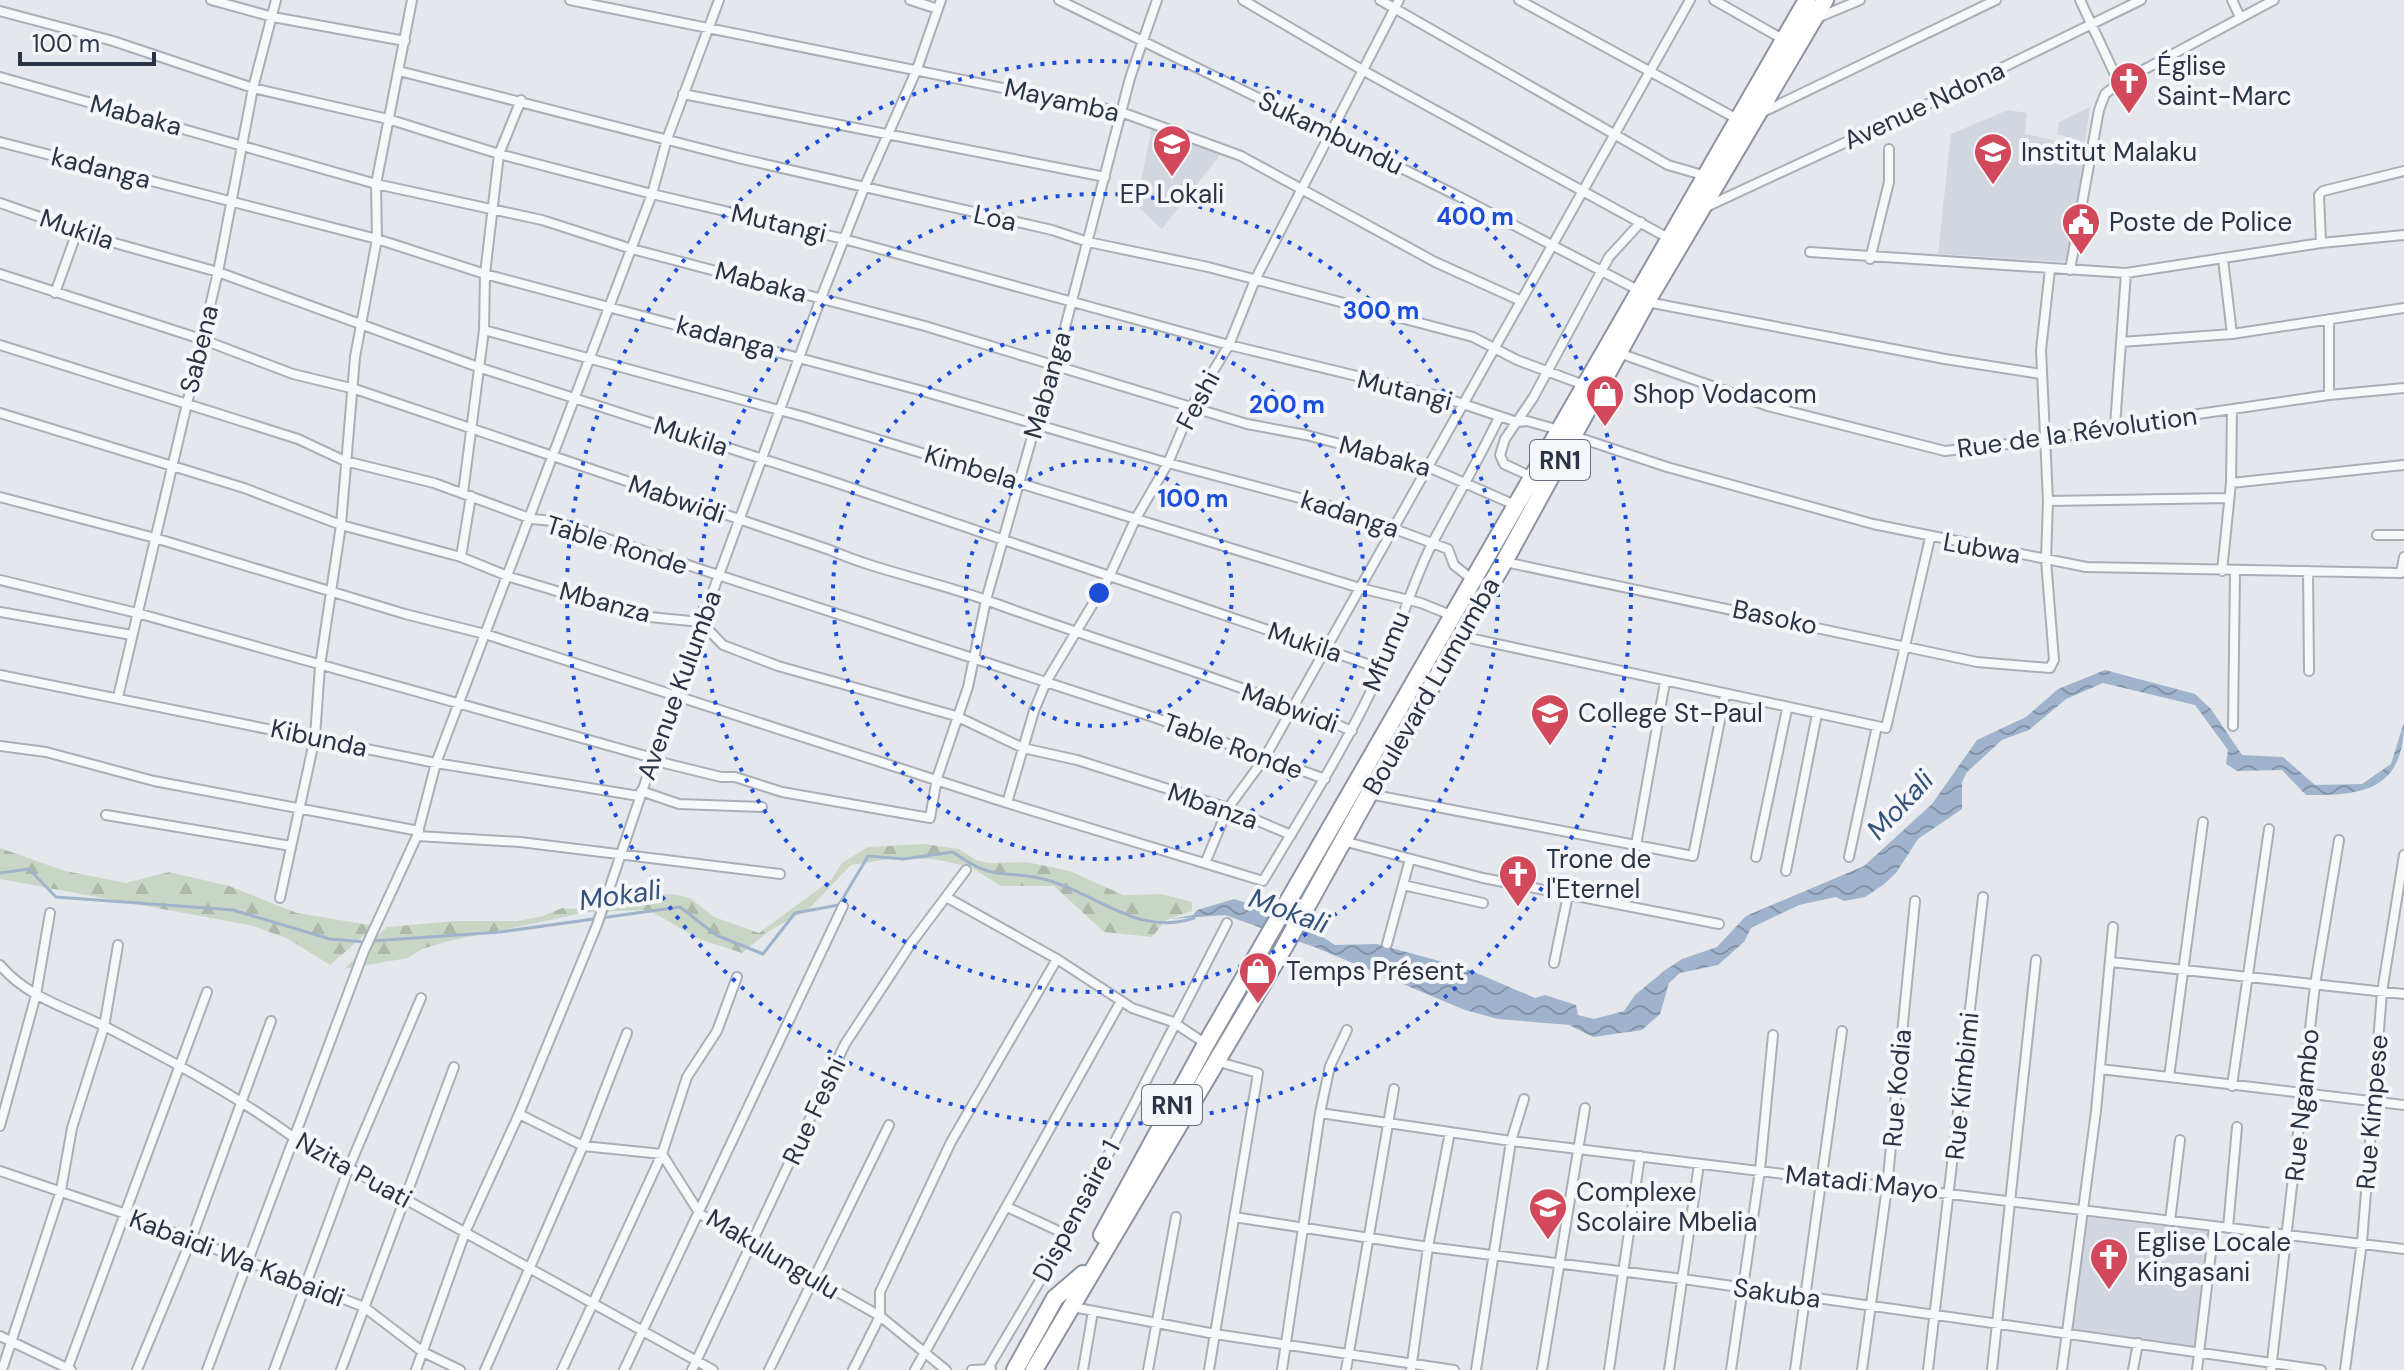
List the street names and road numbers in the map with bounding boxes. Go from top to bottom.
street label: Avenue Ndona [1838,53,2010,157]
street label: Mayamba [1001,70,1123,130]
street label: Sukambundu [1253,83,1409,183]
street label: Mabaka [86,86,186,144]
street label: kadanga [48,139,154,197]
street label: Mutangi [728,196,830,250]
street label: Loa [971,197,1019,239]
street label: Mukila [36,201,118,257]
street label: Mabaka [711,253,811,311]
street label: Sabena [172,302,226,396]
street label: kadanga [673,307,779,367]
street label: Mabanga [1015,327,1079,443]
street label: Mutangi [1354,362,1456,418]
street label: Feshi [1168,364,1228,436]
street label: Rue de la Révolution [1955,398,2199,466]
street label: Mukila [650,408,732,464]
street label: Mabaka [1335,427,1435,485]
street label: Kimbela [920,437,1022,497]
road number: RN1 [1530,440,1590,480]
street label: Mabwidi [624,467,730,531]
street label: kadanga [1297,482,1403,546]
street label: Table Ronde [542,507,692,583]
street label: Lubwa [1941,524,2023,572]
street label: Boulevard Lumumba [1355,571,1507,801]
street label: Mbanza [556,574,654,630]
street label: Avenue Kulumba [629,586,729,784]
street label: Basoko [1729,591,1821,643]
street label: Mfumu [1355,606,1417,696]
street label: Mukila [1264,614,1346,670]
street label: Mabwidi [1237,675,1343,741]
street label: Table Ronde [1158,705,1308,787]
street label: Kibunda [268,711,370,765]
street label: Mbanza [1163,775,1263,837]
street label: Rue Kimbimi [1937,1010,1987,1162]
street label: Rue Ngambo [2277,1027,2327,1183]
street label: Rue Kodia [1875,1028,1919,1148]
street label: Rue Kimpese [2348,1033,2396,1191]
street label: Rue Feshi [774,1052,854,1170]
road number: RN1 [1142,1085,1202,1125]
street label: Nzita Puati [290,1124,418,1216]
street label: Dispensaire 1 [1024,1134,1128,1288]
street label: Matadi Mayo [1784,1157,1940,1207]
street label: Kabaidi Wa Kabaidi [125,1201,349,1315]
street label: Makulungulu [700,1201,846,1307]
street label: Sakuba [1731,1270,1823,1316]

